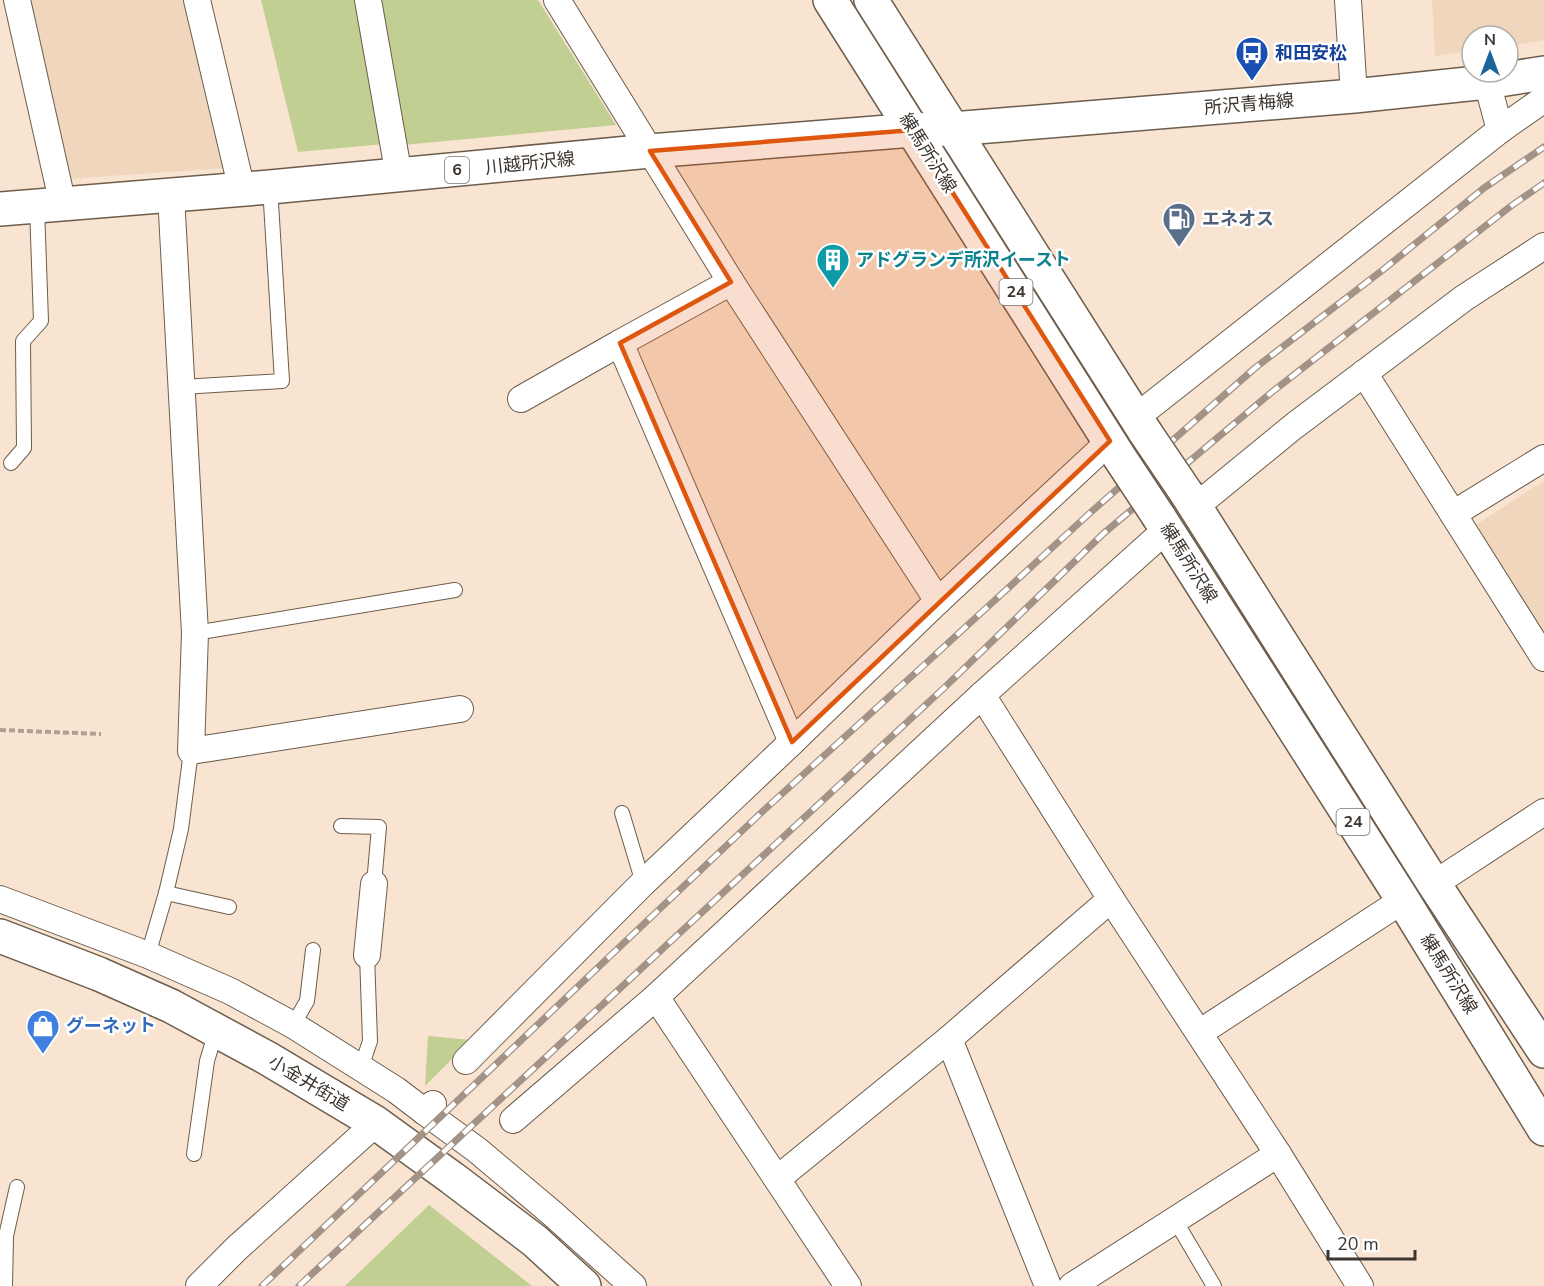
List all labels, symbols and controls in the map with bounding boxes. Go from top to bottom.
north arrow [1460,24,1520,84]
text: N [1484,29,1496,51]
bus stop icon: 和田安松 [1234,35,1270,82]
place label: 和田安松 [1275,41,1347,65]
street label: 所沢青梅線 [1203,88,1295,120]
street label: 練馬所沢線 [894,108,962,198]
street label: 川越所沢線 [484,146,576,180]
road number: 6 [445,157,469,183]
fuel station icon: エネオス [1161,201,1197,248]
place label: エネオス [1202,207,1274,231]
building icon: アドグランデ所沢イースト [815,242,851,289]
place label: アドグランデ所沢イースト [856,248,1071,272]
road number: 24 [1000,279,1032,305]
street label: 練馬所沢線 [1155,518,1223,608]
road number: 24 [1336,809,1370,835]
street label: 練馬所沢線 [1415,929,1483,1019]
shop icon: グーネット [25,1008,61,1055]
place label: グーネット [66,1014,156,1038]
street label: 小金井街道 [264,1050,354,1116]
scale bar [1328,1223,1415,1261]
text: 20 m [1337,1232,1379,1256]

